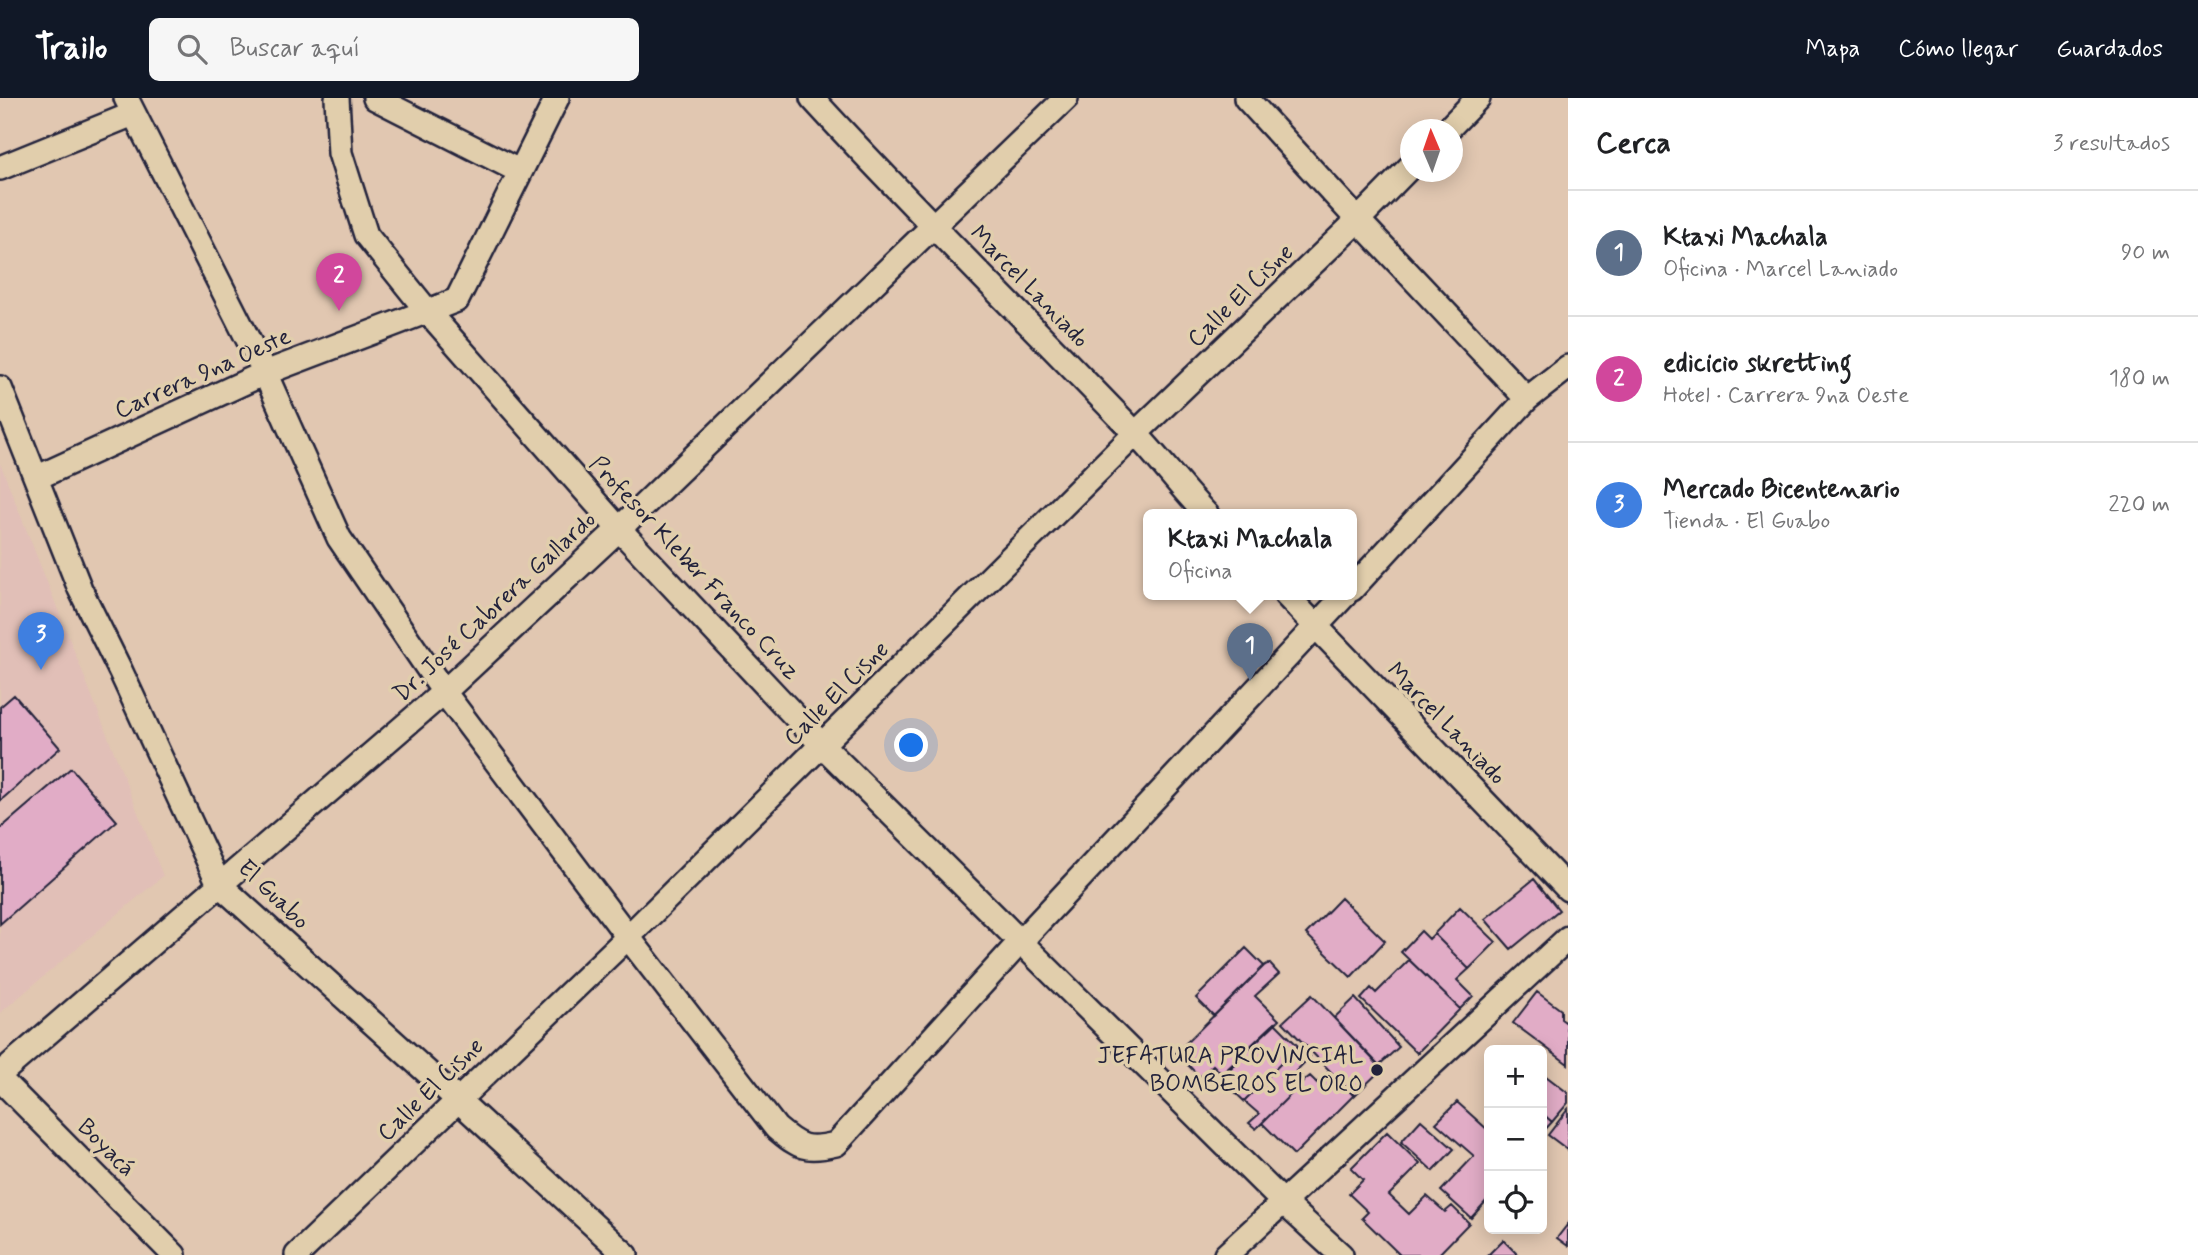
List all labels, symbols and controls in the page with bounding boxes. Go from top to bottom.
search box [149,18,639,81]
text: Trailo [35,27,107,71]
icon: search [173,30,211,68]
text: Buscar aquí [229,32,360,66]
text: Mapa [1805,34,1860,65]
text: Cómo llegar [1898,34,2018,65]
text: Guardados [2056,34,2163,65]
north arrow [1400,119,1463,182]
text: Cerca [1596,124,1671,163]
text: 3 resultados [2053,129,2170,159]
street label: Marcel Laniado [963,219,1095,355]
text: Ktaxi Machala [1663,221,1828,255]
street label: Calle El Cisne [1181,237,1301,355]
text: 1 [1614,238,1624,268]
text: 90 m [2121,238,2170,268]
pin: 2 [316,253,362,311]
text: Oficina · Marcel Laniado [1663,255,1898,285]
street label: Carrera 9na Oeste [110,321,296,427]
text: edicicio skretting [1663,347,1852,381]
text: 2 [1613,364,1625,394]
text: 180 m [2109,364,2170,394]
text: Hotel · Carrera 9na Oeste [1663,381,1909,411]
street label: Profesor Kleber Franco Cruz [582,449,806,687]
text: Mercado Bicentenario [1663,473,1900,507]
text: 3 [1614,490,1624,520]
text: 220 m [2108,490,2170,520]
street label: Dr. José Cabrera Gallardo [387,505,603,709]
text: Tienda · El Guabo [1663,507,1830,537]
popup [1143,509,1357,600]
text: Ktaxi Machala [1168,523,1332,557]
text: Oficina [1168,557,1233,587]
pin: 3 [18,612,64,670]
pin: 1 [1227,623,1273,681]
street label: Calle El Cisne [778,635,896,753]
street label: Marcel Laniado [1380,656,1512,792]
your location [894,728,928,762]
street label: El Guabo [230,853,316,937]
street label: Calle El Cisne [371,1031,491,1149]
place label: JEFATURA PROVINCIAL BOMBEROS EL ORO [1097,1041,1363,1100]
map controls [1484,1045,1547,1234]
button: + [1484,1045,1547,1108]
marker: JEFATURA PROVINCIAL BOMBEROS EL ORO [1369,1062,1385,1078]
button: − [1484,1108,1547,1171]
street label: Boyacá [70,1112,142,1184]
button: locate [1484,1171,1547,1234]

